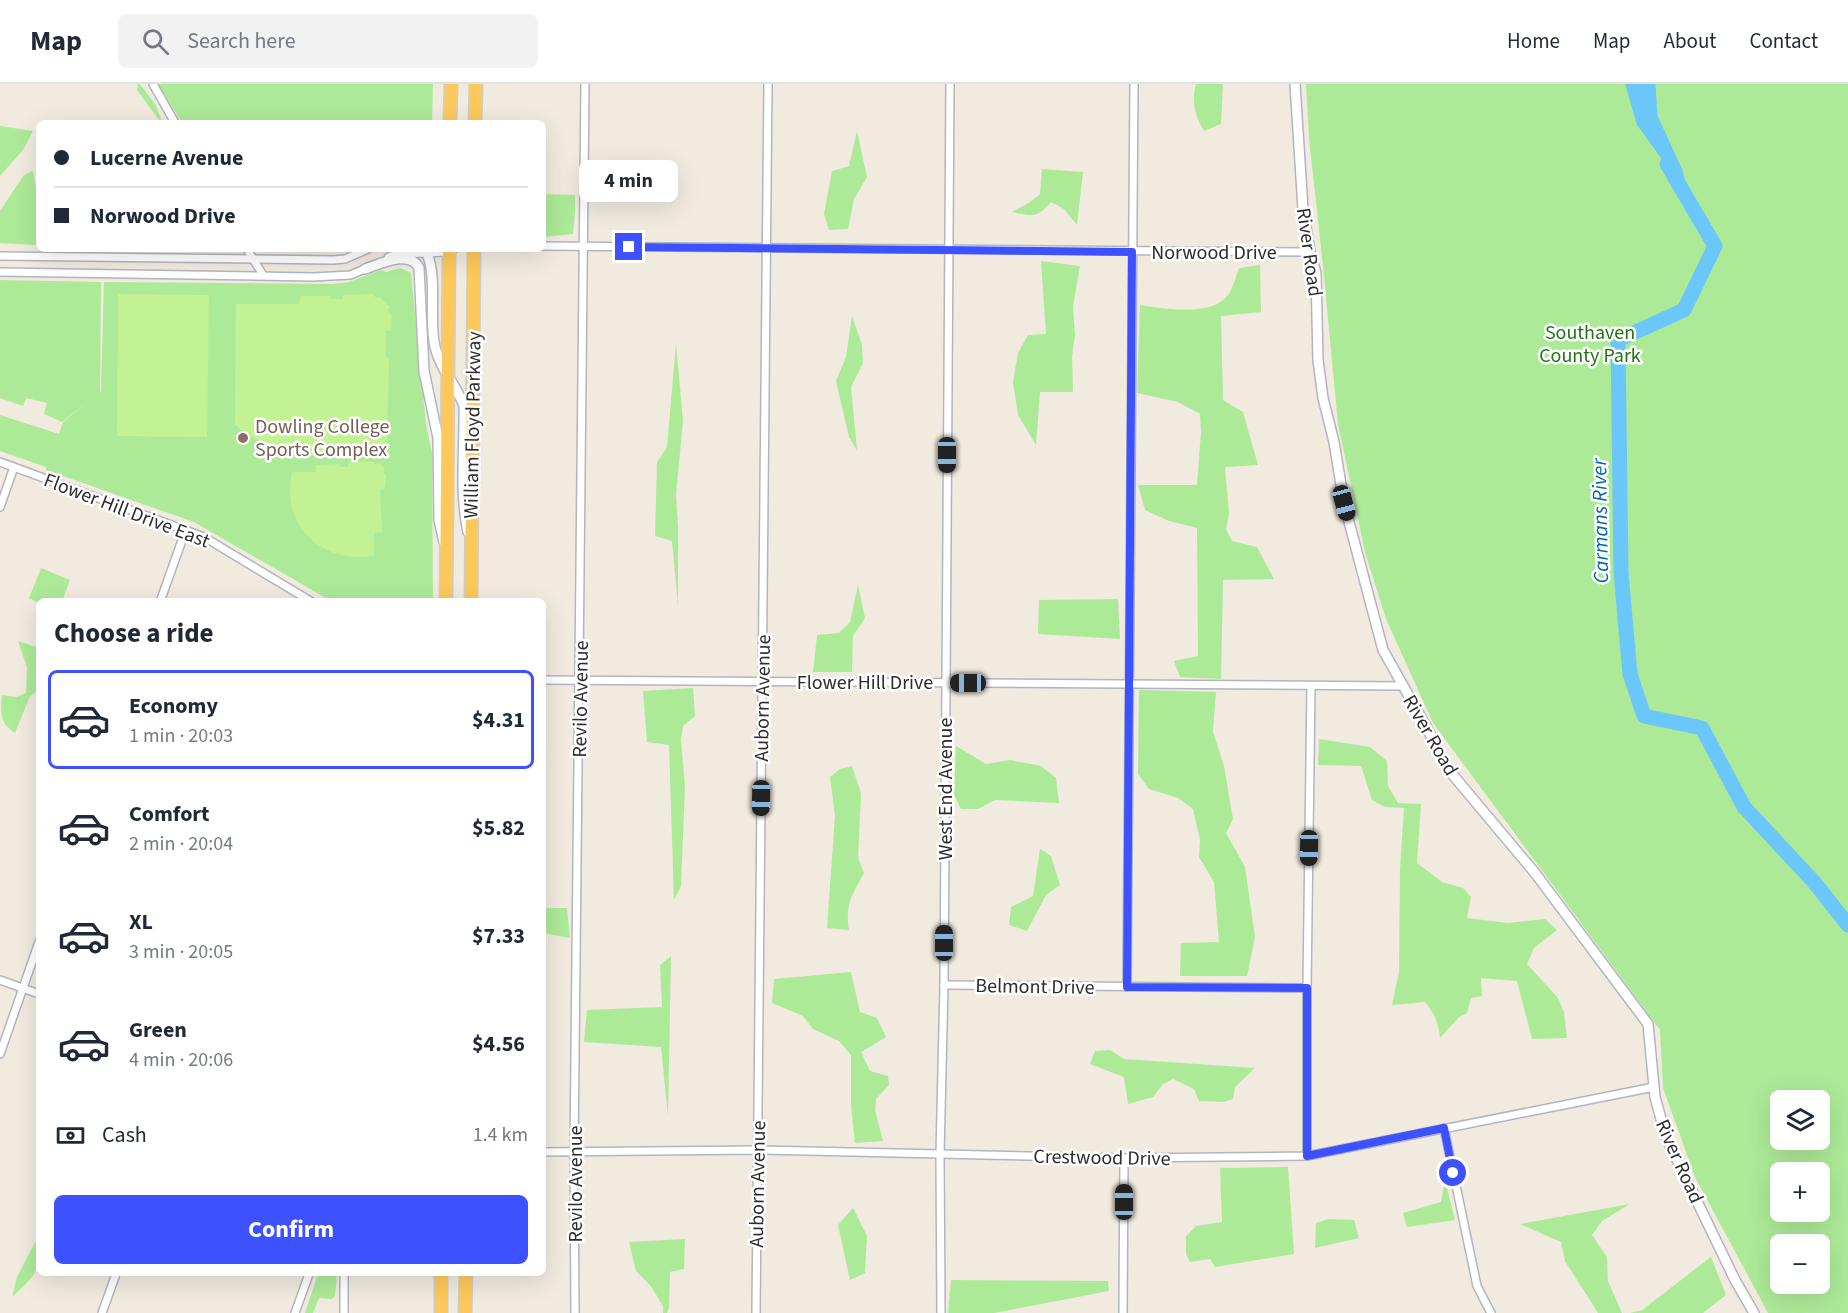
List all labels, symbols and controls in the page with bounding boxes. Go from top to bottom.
search box [118,14,538,68]
text: Map [30,21,82,61]
icon: search [139,25,172,58]
text: Search here [187,25,296,57]
text: Home [1507,26,1560,56]
text: Map [1593,26,1631,56]
text: About [1664,26,1716,56]
text: Contact [1749,26,1818,56]
text: Lucerne Avenue [90,142,243,174]
callout: 4 min [580,160,678,202]
text: 4 min [604,167,653,195]
text: Norwood Drive [90,200,236,232]
street label: River Road [1289,206,1329,298]
route end [615,233,642,260]
street label: Norwood Drive [1151,239,1277,267]
park label: Southaven County Park [1539,319,1641,370]
street label: William Floyd Parkway [457,330,489,519]
place label: Dowling College Sports Complex [255,413,389,464]
marker: Dowling College Sports Complex [236,431,250,445]
car [938,437,956,473]
water label: Carmans River [1584,457,1616,584]
street label: Flower Hill Drive East [40,466,214,556]
car [1331,483,1357,523]
text: Choose a ride [54,614,214,653]
street label: Auborn Avenue [748,634,778,762]
street label: Revilo Avenue [566,640,596,758]
street label: Flower Hill Drive [797,669,933,697]
car [950,674,986,692]
text: Economy [129,690,218,722]
street label: River Road [1396,690,1465,781]
icon: car [57,693,111,747]
text: $4.31 [472,704,525,736]
street label: West End Avenue [932,718,960,860]
text: 1 min · 20:03 [129,722,233,750]
car [752,780,770,816]
text: Comfort [129,798,210,830]
icon: car [57,801,111,855]
text: $5.82 [472,812,525,844]
text: 2 min · 20:04 [129,830,233,858]
car [1300,830,1318,866]
text: XL [129,906,153,938]
icon: car [57,909,111,963]
text: $7.33 [472,920,525,952]
car [935,925,953,961]
text: 3 min · 20:05 [129,938,233,966]
street label: Belmont Drive [975,972,1095,1002]
text: Green [129,1014,187,1046]
icon: car [57,1017,111,1071]
text: $4.56 [472,1028,525,1060]
text: 4 min · 20:06 [129,1046,233,1074]
map controls [1770,1090,1830,1294]
button: layers [1770,1090,1830,1150]
street label: River Road [1648,1115,1710,1208]
icon: cash [54,1119,87,1152]
text: Cash [102,1119,147,1151]
street label: Auborn Avenue [743,1120,773,1248]
text: 1.4 km [473,1121,528,1149]
street label: Revilo Avenue [562,1125,590,1243]
street label: Crestwood Drive [1033,1143,1171,1173]
route start [1439,1159,1466,1186]
button: + [1770,1162,1830,1222]
car [1115,1184,1133,1220]
button: Confirm [54,1195,528,1264]
button: − [1770,1234,1830,1294]

